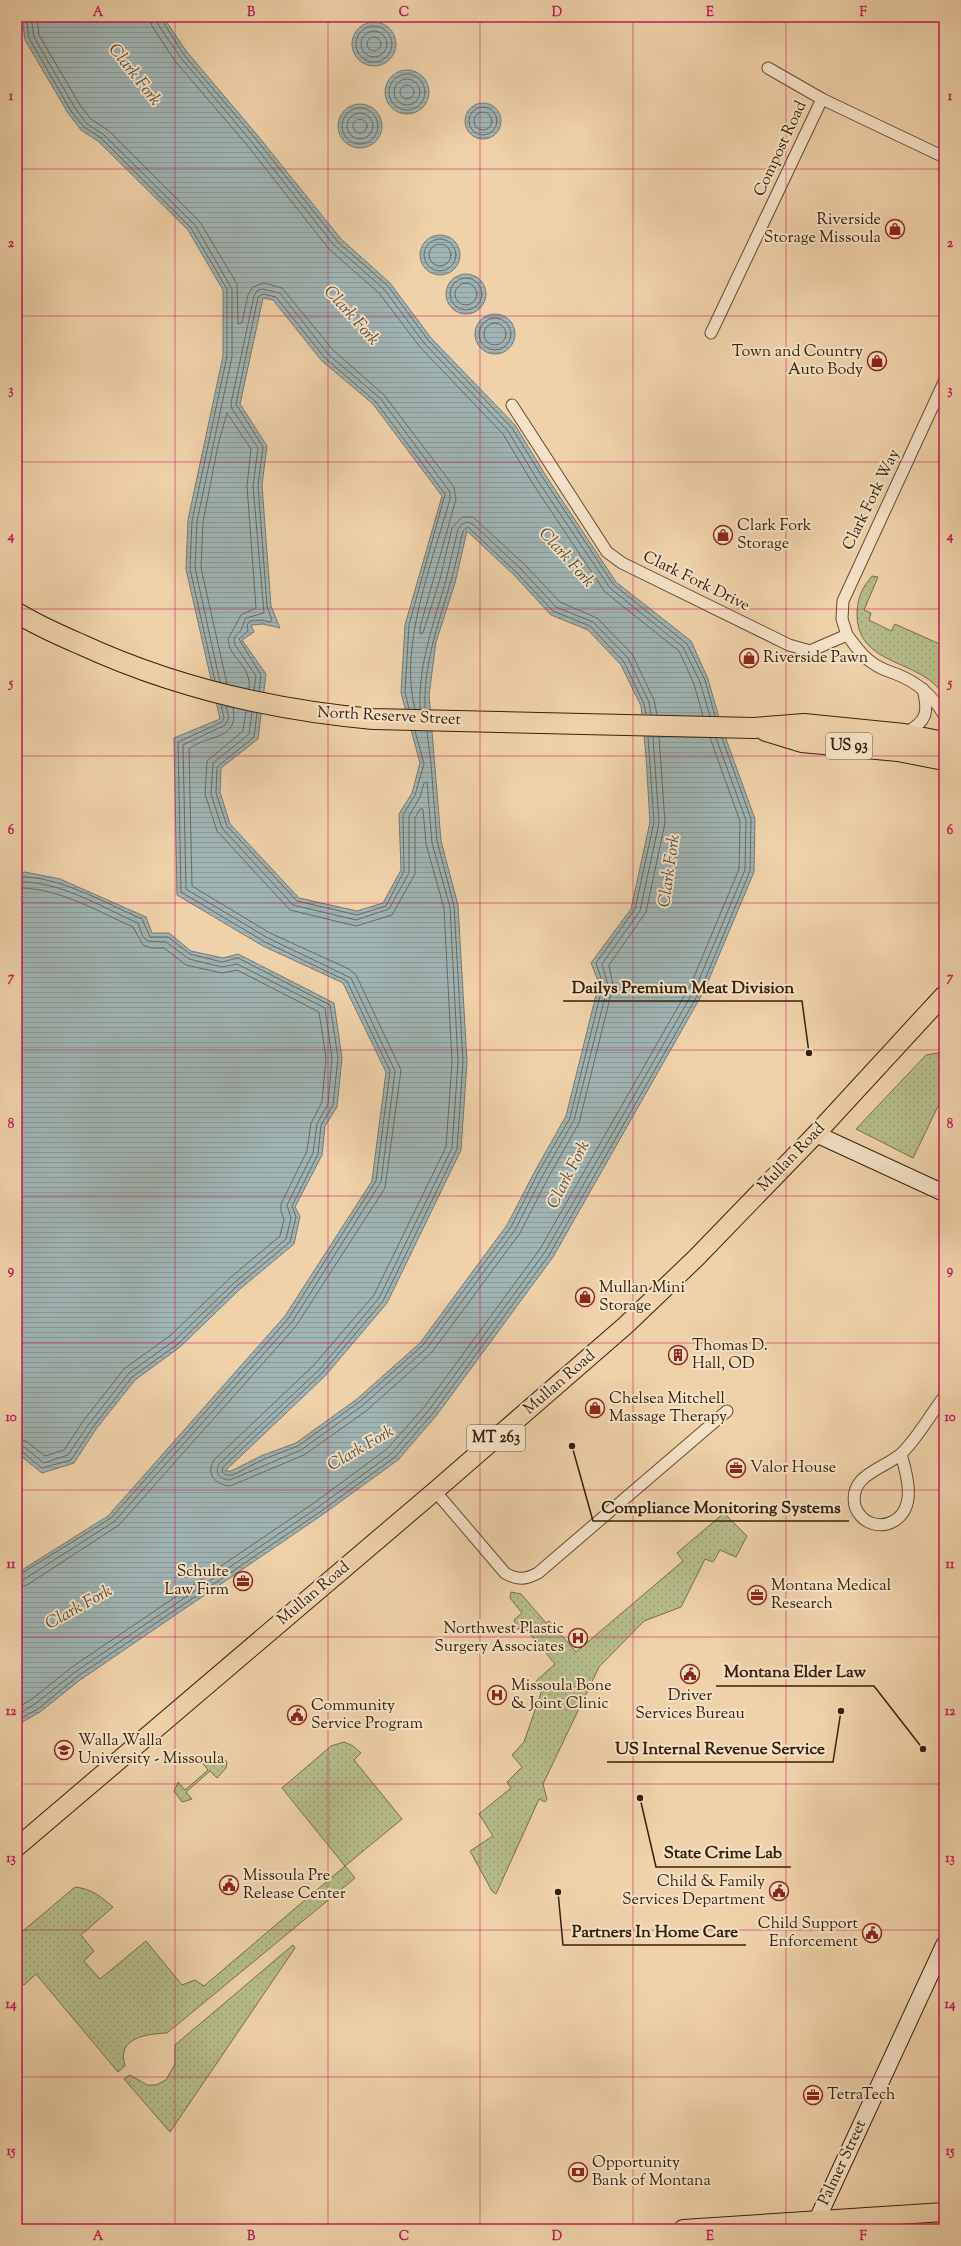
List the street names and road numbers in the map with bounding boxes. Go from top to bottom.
street label: Compost Road [749,97,813,201]
street label: Clark Fork Way [838,446,906,554]
street label: Clark Fork Drive [639,546,753,618]
street label: North Reserve Street [317,702,462,732]
road number: US 93 [826,733,872,759]
street label: Mullan Road [753,1118,831,1198]
street label: Mullan Road [519,1345,601,1421]
road number: MT 263 [467,1425,525,1451]
street label: Mullan Road [273,1557,355,1631]
street label: Palmer Street [813,2116,873,2210]

